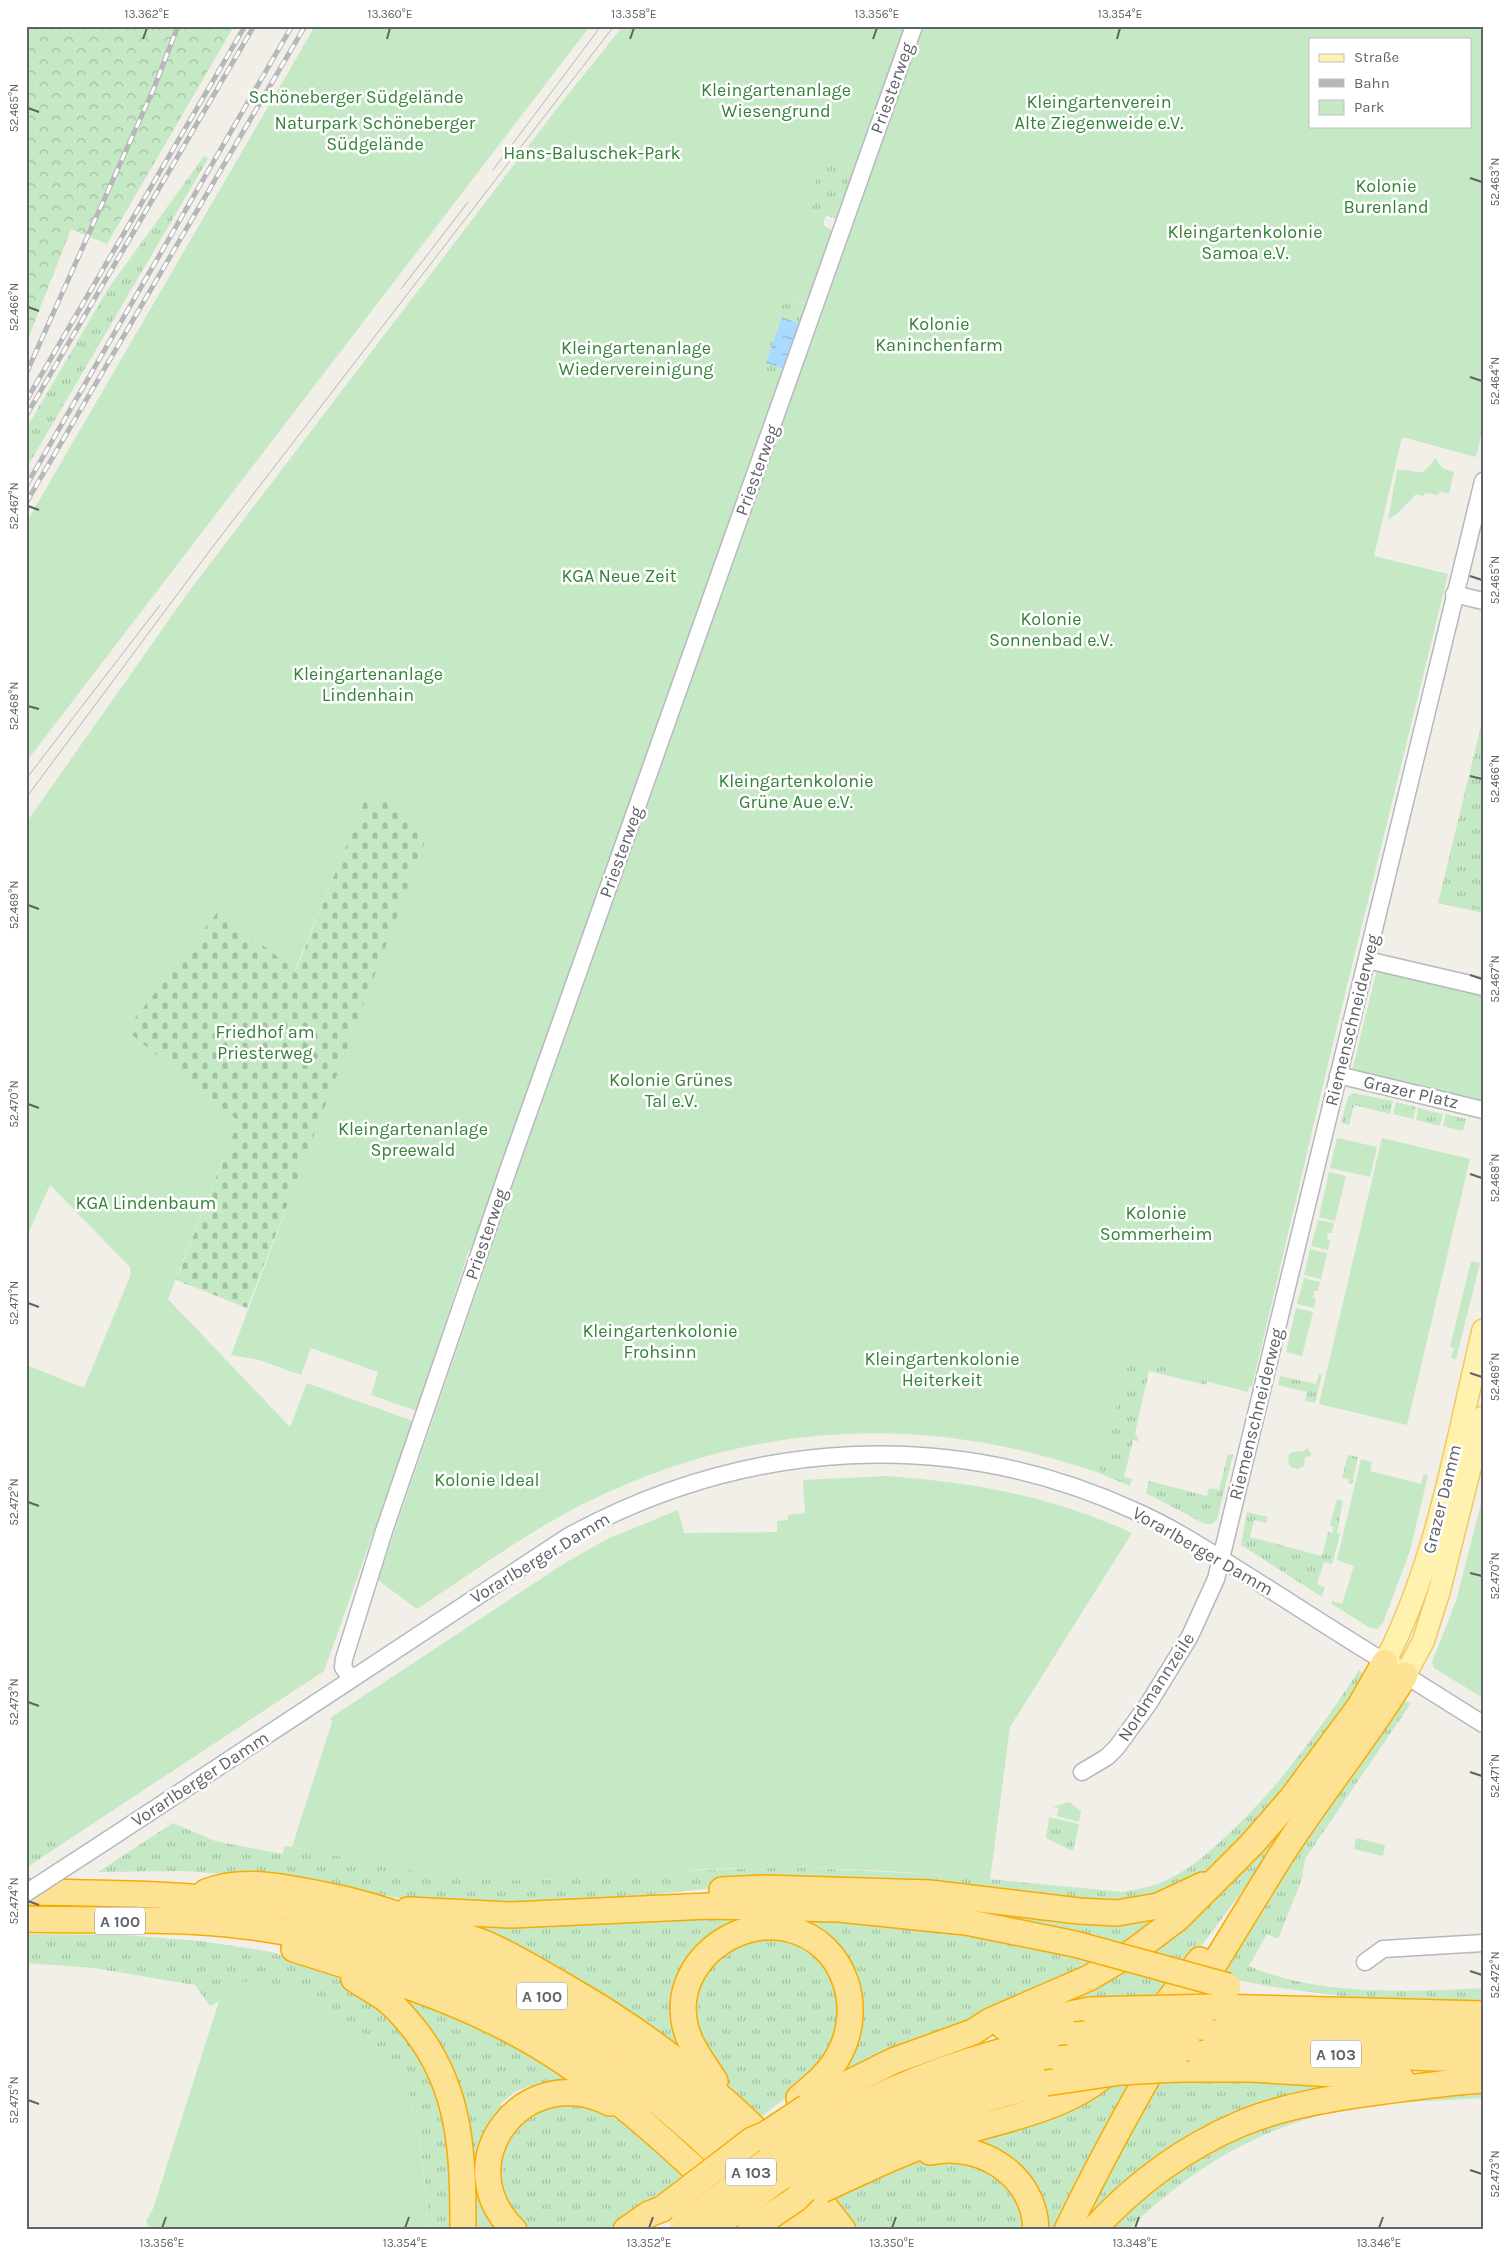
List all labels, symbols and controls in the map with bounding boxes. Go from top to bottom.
text: 13.362°E [125,7,169,21]
text: 13.360°E [367,7,413,21]
text: 13.358°E [611,7,657,21]
text: 13.356°E [855,7,899,21]
text: 13.354°E [1098,7,1142,21]
legend [1309,38,1472,128]
street label: Priesterweg [865,39,919,137]
text: Straße [1354,48,1399,66]
text: Bahn [1354,74,1390,92]
park label: Kleingartenanlage Wiesengrund [701,79,851,122]
text: 52.465°N [7,84,21,132]
park label: Schöneberger Südgelände [249,86,463,108]
park label: Kleingartenverein Alte Ziegenweide e.V. [1015,91,1183,134]
text: Park [1354,98,1384,116]
park label: Naturpark Schöneberger Südgelände [275,112,476,155]
park label: Hans-Baluschek-Park [503,142,681,164]
text: 52.463°N [1488,158,1502,206]
park label: Kolonie Burenland [1343,175,1429,218]
park label: Kleingartenkolonie Samoa e.V. [1167,221,1323,264]
text: 52.466°N [7,283,21,331]
park label: Kolonie Kaninchenfarm [875,313,1003,356]
park label: Kleingartenanlage Wiedervereinigung [559,337,713,380]
text: 52.464°N [1488,357,1502,405]
street label: Priesterweg [730,421,784,519]
text: 52.467°N [7,482,21,530]
text: 52.465°N [1488,556,1502,604]
park label: KGA Neue Zeit [561,565,677,587]
park label: Kolonie Sonnenbad e.V. [989,608,1113,651]
park label: Kleingartenanlage Lindenhain [293,663,443,706]
text: 52.468°N [7,681,21,731]
text: 52.466°N [1488,755,1502,803]
park label: Kleingartenkolonie Grüne Aue e.V. [718,770,874,813]
street label: Priesterweg [594,803,648,901]
text: 52.469°N [7,881,21,929]
street label: Riemenschneiderweg [1320,932,1384,1108]
text: 52.467°N [1488,955,1502,1003]
park label: Friedhof am Priesterweg [215,1021,315,1064]
park label: Kolonie Grünes Tal e.V. [609,1069,733,1112]
street label: Grazer Platz [1361,1070,1461,1114]
text: 52.470°N [7,1080,21,1128]
park label: Kleingartenanlage Spreewald [338,1118,488,1161]
text: 52.468°N [1488,1153,1502,1203]
street label: Priesterweg [460,1185,512,1283]
park label: KGA Lindenbaum [76,1192,216,1214]
park label: Kolonie Sommerheim [1100,1202,1212,1245]
text: 52.471°N [7,1281,21,1325]
park label: Kleingartenkolonie Frohsinn [582,1320,738,1363]
street label: Riemenschneiderweg [1224,1326,1288,1502]
park label: Kleingartenkolonie Heiterkeit [864,1348,1020,1391]
text: 52.469°N [1488,1353,1502,1401]
street label: Grazer Damm [1418,1442,1466,1556]
park label: Kolonie Ideal [434,1469,540,1491]
text: 52.472°N [7,1478,21,1526]
street label: Vorarlberger Damm [1129,1502,1277,1600]
street label: Vorarlberger Damm [466,1508,614,1608]
text: 52.470°N [1488,1552,1502,1600]
street label: Nordmannzeile [1113,1628,1199,1746]
text: 52.473°N [7,1678,21,1726]
street label: Vorarlberger Damm [127,1726,273,1832]
text: 52.471°N [1488,1754,1502,1798]
text: 52.474°N [7,1877,21,1925]
road number: A 100 [95,1908,145,1934]
text: 52.472°N [1488,1951,1502,1999]
road number: A 100 [517,1982,567,2010]
road number: A 103 [1311,2040,1361,2068]
text: 52.475°N [7,2076,21,2124]
text: 52.473°N [1488,2150,1502,2198]
road number: A 103 [726,2158,776,2186]
text: 13.356°E [140,2236,184,2250]
text: 13.354°E [383,2236,427,2250]
text: 13.352°E [627,2236,671,2250]
text: 13.350°E [869,2236,915,2250]
text: 13.348°E [1112,2236,1158,2250]
text: 13.346°E [1357,2236,1401,2250]

